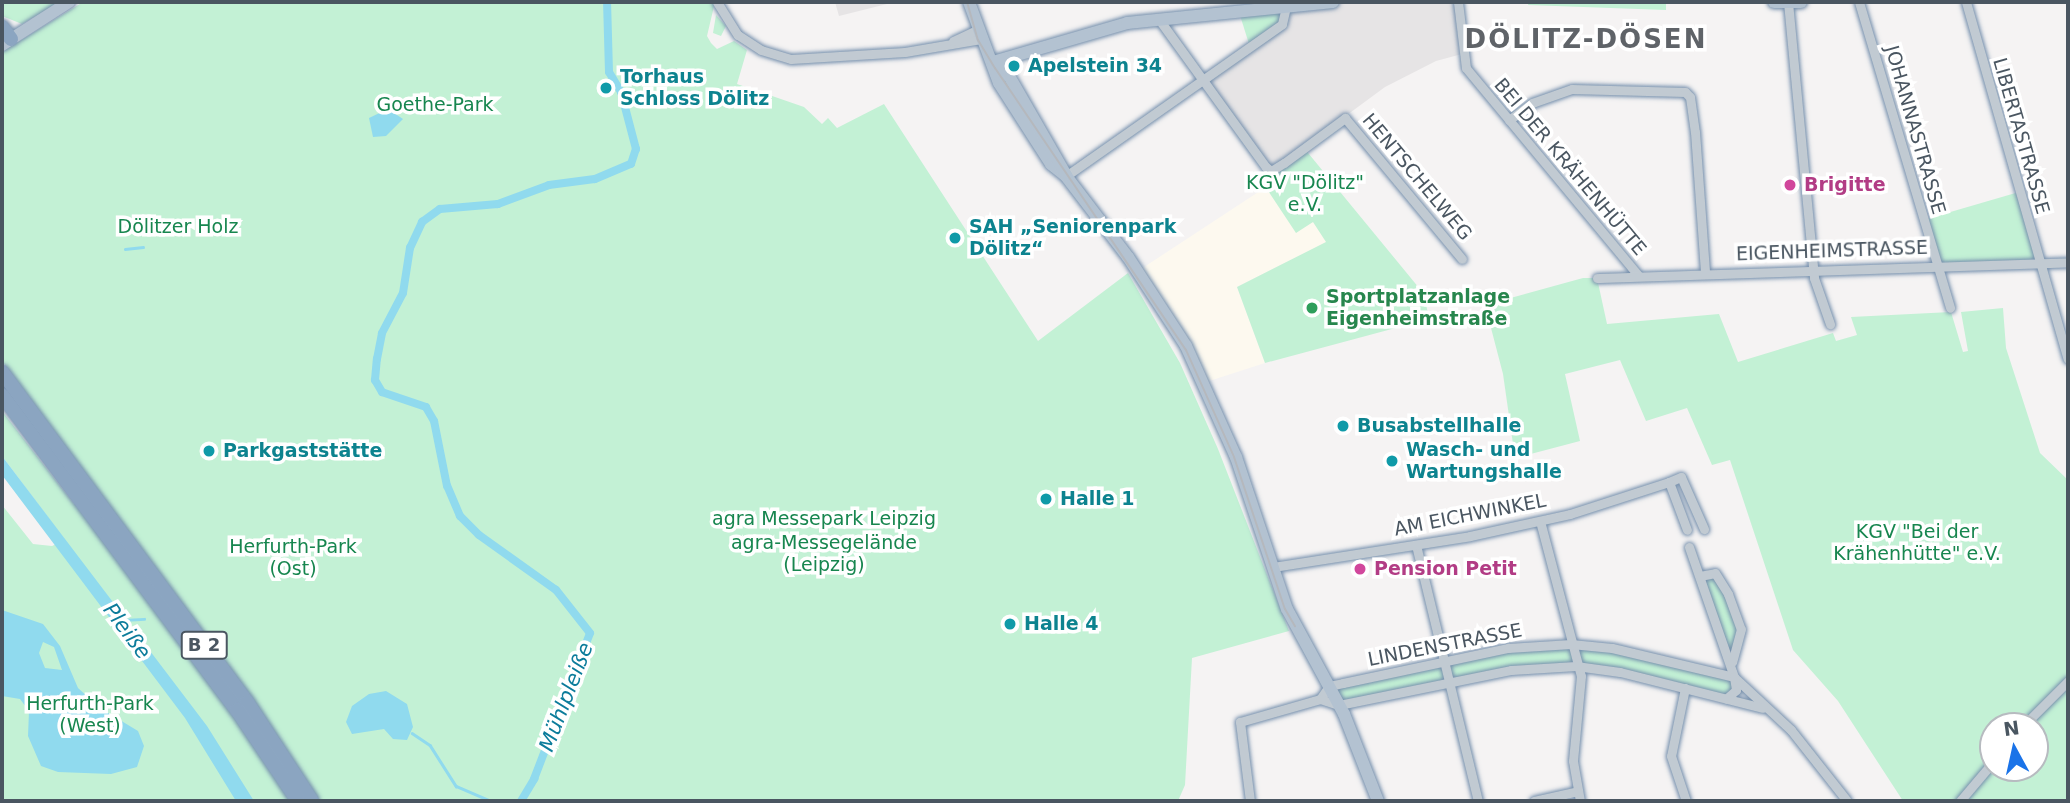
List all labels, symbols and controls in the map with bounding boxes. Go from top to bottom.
district label: DÖLITZ-DÖSEN [1466,24,1706,56]
street label: JOHANNASTRASSE [1880,43,1950,217]
place label: Apelstein 34 [1028,55,1162,77]
street label: LIBERTASTRASSE [1988,55,2054,217]
marker: Apelstein 34 [1006,58,1022,74]
place label: Torhaus Schloss Dölitz [620,66,769,110]
street label: BEI DER KRÄHENHÜTTE [1489,74,1651,260]
marker: Torhaus Schloss Dölitz [598,80,614,96]
park label: Goethe-Park [376,94,494,116]
street label: HENTSCHELWEG [1357,109,1477,245]
park label: KGV "Dölitz" e.V. [1246,172,1364,216]
place label: Brigitte [1804,174,1886,196]
marker: Brigitte [1782,177,1798,193]
park label: Dölitzer Holz [118,216,238,238]
place label: SAH „Seniorenpark Dölitz“ [969,216,1176,260]
marker: SAH „Seniorenpark Dölitz“ [947,230,963,246]
street label: EIGENHEIMSTRASSE [1736,236,1928,266]
place label: Sportplatzanlage Eigenheimstraße [1326,286,1510,330]
marker: Sportplatzanlage Eigenheimstraße [1304,300,1320,316]
place label: Busabstellhalle [1357,415,1521,437]
marker: Busabstellhalle [1335,418,1351,434]
place label: Wasch- und Wartungshalle [1406,439,1562,483]
place label: Parkgaststätte [223,440,382,462]
marker: Parkgaststätte [201,443,217,459]
marker: Wasch- und Wartungshalle [1384,453,1400,469]
place label: Halle 1 [1060,488,1134,510]
street label: AM EICHWINKEL [1392,489,1548,541]
marker: Halle 1 [1038,491,1054,507]
park label: agra Messepark Leipzig [712,508,936,530]
park label: KGV "Bei der Krähenhütte" e.V. [1833,521,2001,565]
park label: agra-Messegelände (Leipzig) [731,532,917,576]
park label: Herfurth-Park (Ost) [229,536,357,580]
place label: Pension Petit [1374,558,1517,580]
marker: Pension Petit [1352,561,1368,577]
water label: Pleiße [98,598,156,664]
place label: Halle 4 [1024,613,1098,635]
marker: Halle 4 [1002,616,1018,632]
street label: LINDENSTRASSE [1366,619,1524,671]
road number: B 2 [180,630,228,660]
water label: Mühlpleiße [534,639,598,755]
park label: Herfurth-Park (West) [26,693,154,737]
north arrow [1979,712,2049,782]
text: N [2002,716,2021,740]

